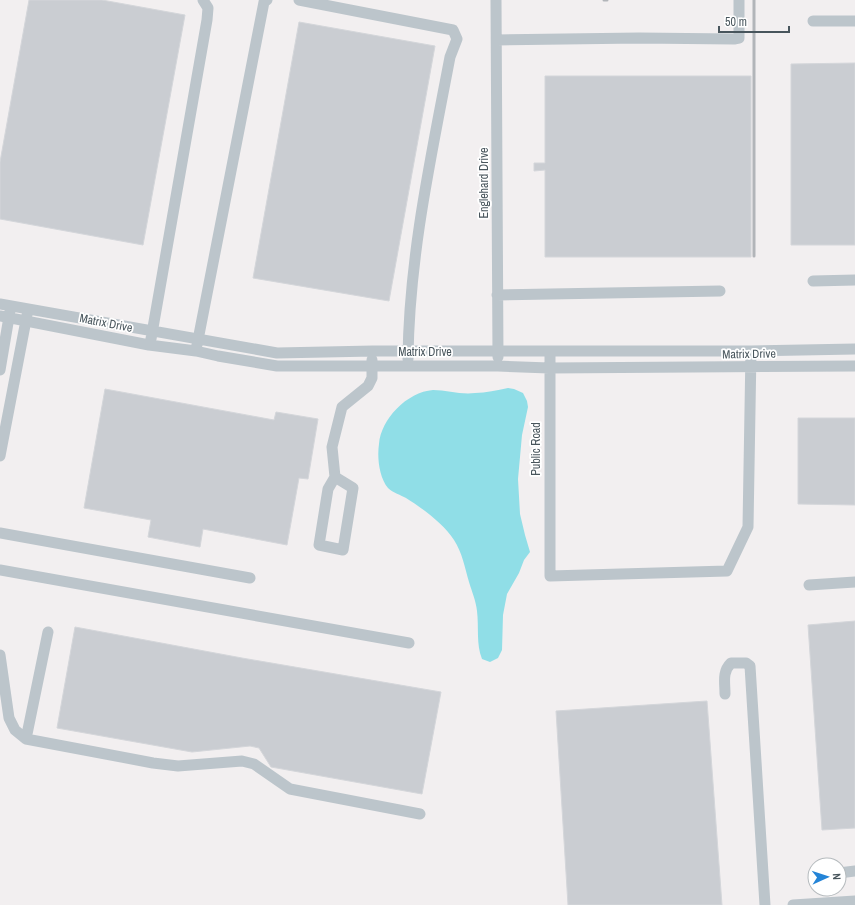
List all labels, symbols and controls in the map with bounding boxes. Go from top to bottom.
scale bar [719,8,789,34]
text: 50 m [725,14,747,30]
street label: Englehard Drive [476,147,492,219]
street label: Matrix Drive [78,310,134,336]
street label: Matrix Drive [398,344,452,360]
street label: Matrix Drive [722,346,776,362]
street label: Public Road [528,422,544,476]
north arrow [807,857,847,897]
text: N [830,873,844,880]

